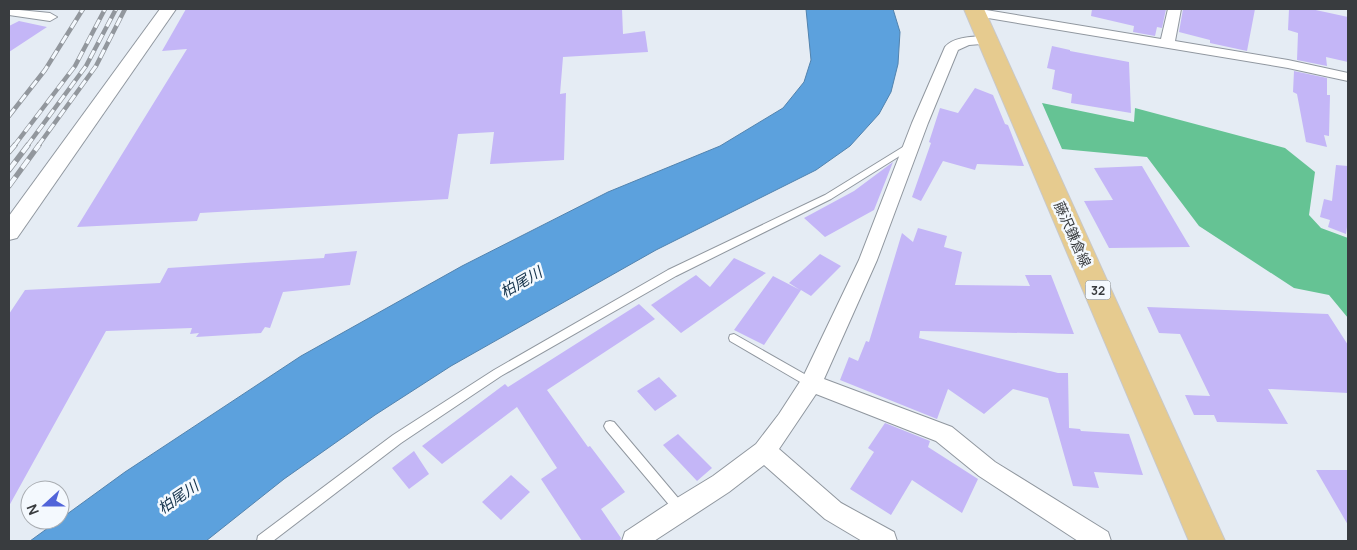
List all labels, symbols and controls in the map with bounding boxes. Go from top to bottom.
street label: 藤沢鎌倉線 [1050,198,1096,270]
water label: 柏尾川 [496,261,547,302]
road number: 32 [1086,280,1110,300]
water label: 柏尾川 [153,475,204,518]
north arrow [20,480,70,530]
text: N [22,502,43,518]

